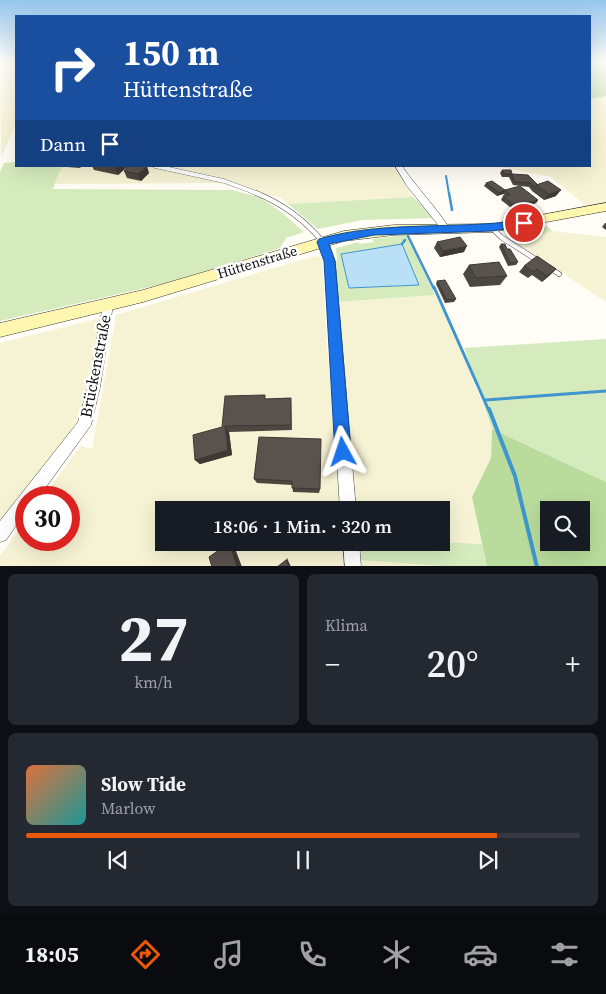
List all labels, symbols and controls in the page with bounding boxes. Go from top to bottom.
text: 150 m [123,29,219,77]
icon: right [40,35,105,100]
text: Hüttenstraße [123,74,253,104]
icon: arrive [96,130,124,158]
text: Dann [40,131,86,157]
pin [503,202,545,244]
icon: arrive [510,209,538,237]
street label: Hüttenstraße [215,240,299,284]
street label: Brückenstraße [74,313,116,419]
position arrow [316,425,368,477]
speed limit sign: 30 [15,486,80,551]
map controls [540,501,590,551]
button: search [540,501,590,551]
text: 18:06 · 1 Min. · 320 m [213,513,392,539]
text: 27 [118,594,189,683]
text: Klima [325,614,368,636]
text: 20° [427,638,478,690]
text: − [325,645,340,683]
text: + [565,645,580,683]
text: km/h [134,671,173,693]
text: Slow Tide [101,771,186,797]
text: Marlow [101,797,156,819]
icon: previous [104,846,132,874]
icon: pause [289,846,317,874]
icon: next [474,846,502,874]
icon: directions [128,937,163,972]
icon: music [211,937,246,972]
icon: phone [295,937,330,972]
icon: climate [379,937,414,972]
icon: car [463,937,498,972]
icon: filters [547,937,582,972]
text: 18:05 [24,939,79,969]

